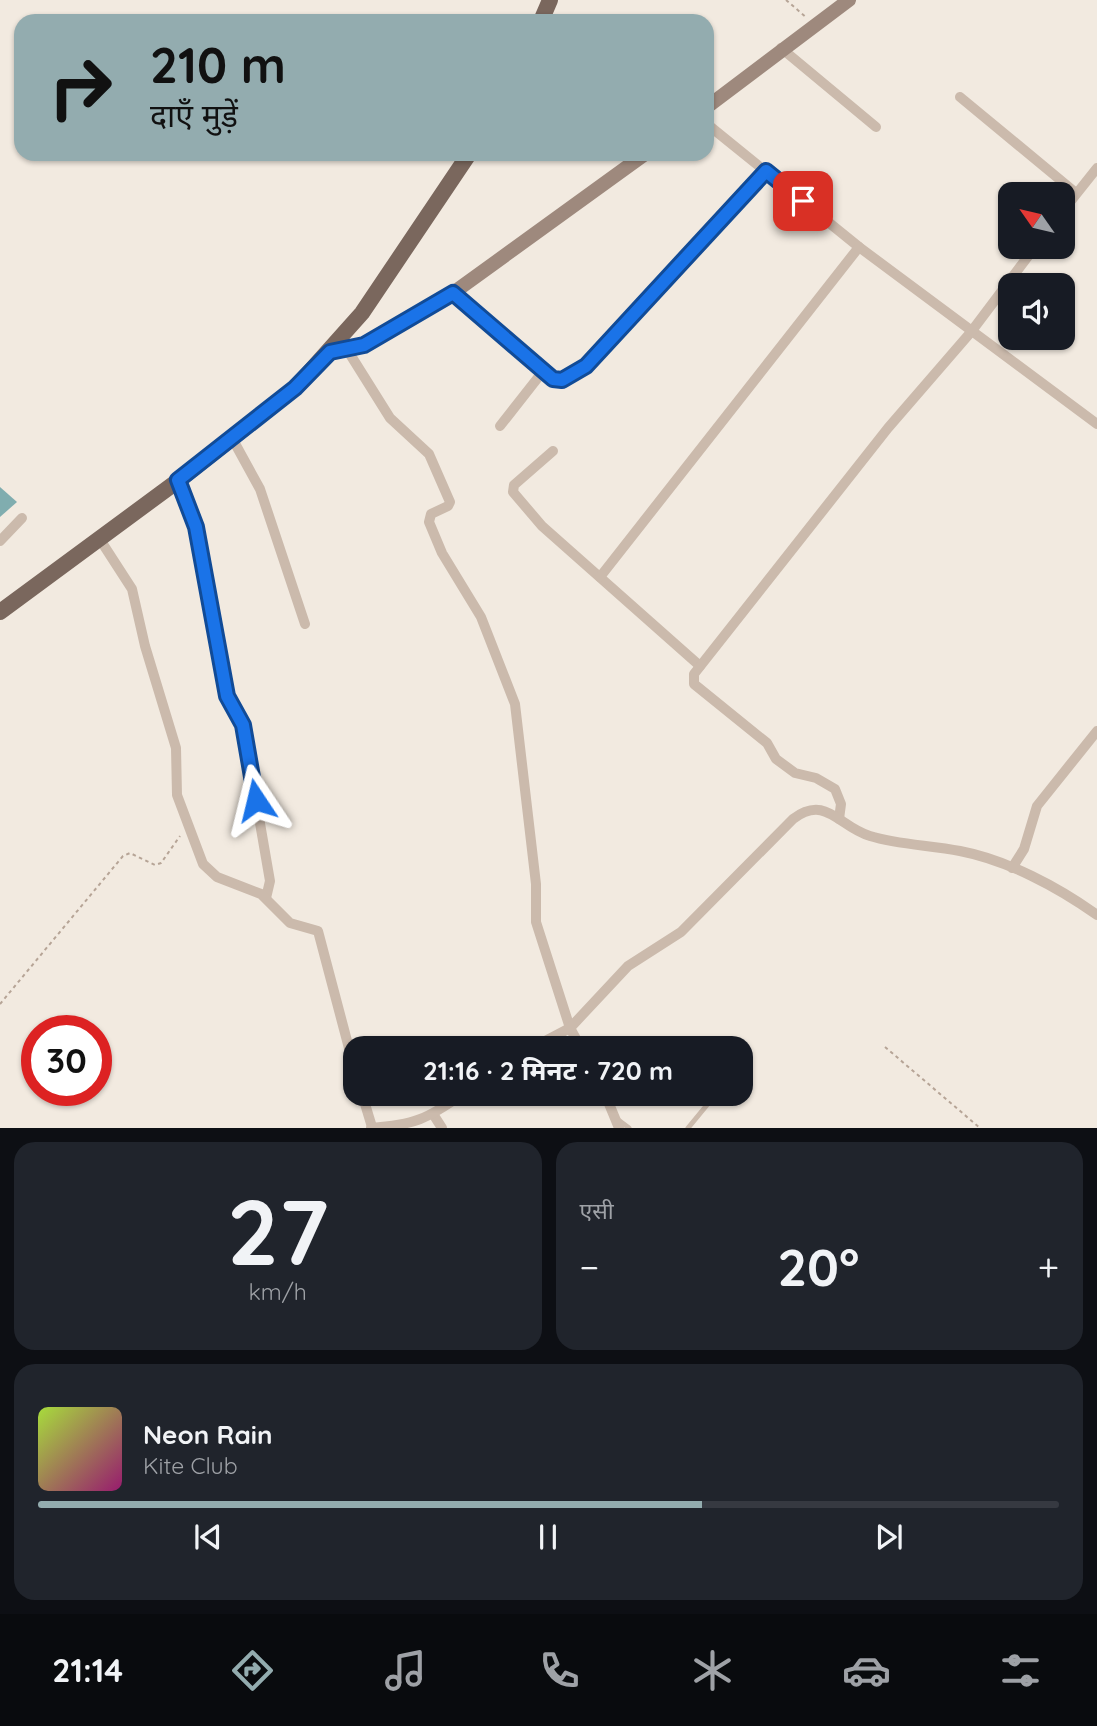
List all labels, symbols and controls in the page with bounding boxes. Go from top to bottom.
text: 210 m [150,34,286,95]
icon: right [35,42,126,133]
text: दाएँ मुड़ें [150,95,238,135]
pin [773,171,833,231]
icon: arrive [784,182,822,220]
north arrow [998,182,1074,259]
map controls [998,182,1075,350]
button: sound [998,273,1075,350]
position arrow [219,763,293,837]
speed limit sign: 30 [21,1015,112,1106]
text: 21:16 · 2 मिनट · 720 m [423,1054,673,1087]
text: 27 [227,1174,329,1288]
text: एसी [580,1196,614,1225]
text: 20° [777,1234,859,1299]
text: − [580,1243,599,1291]
text: + [1038,1243,1059,1291]
text: km/h [249,1277,307,1306]
text: Neon Rain [143,1418,272,1451]
text: Kite Club [143,1451,238,1480]
icon: previous [189,1518,227,1556]
icon: pause [529,1518,567,1556]
icon: next [870,1518,908,1556]
icon: directions [228,1646,277,1695]
icon: music [381,1646,430,1695]
icon: phone [535,1646,584,1695]
icon: climate [688,1646,737,1695]
icon: car [842,1646,891,1695]
icon: filters [996,1646,1045,1695]
text: 21:14 [52,1650,123,1690]

